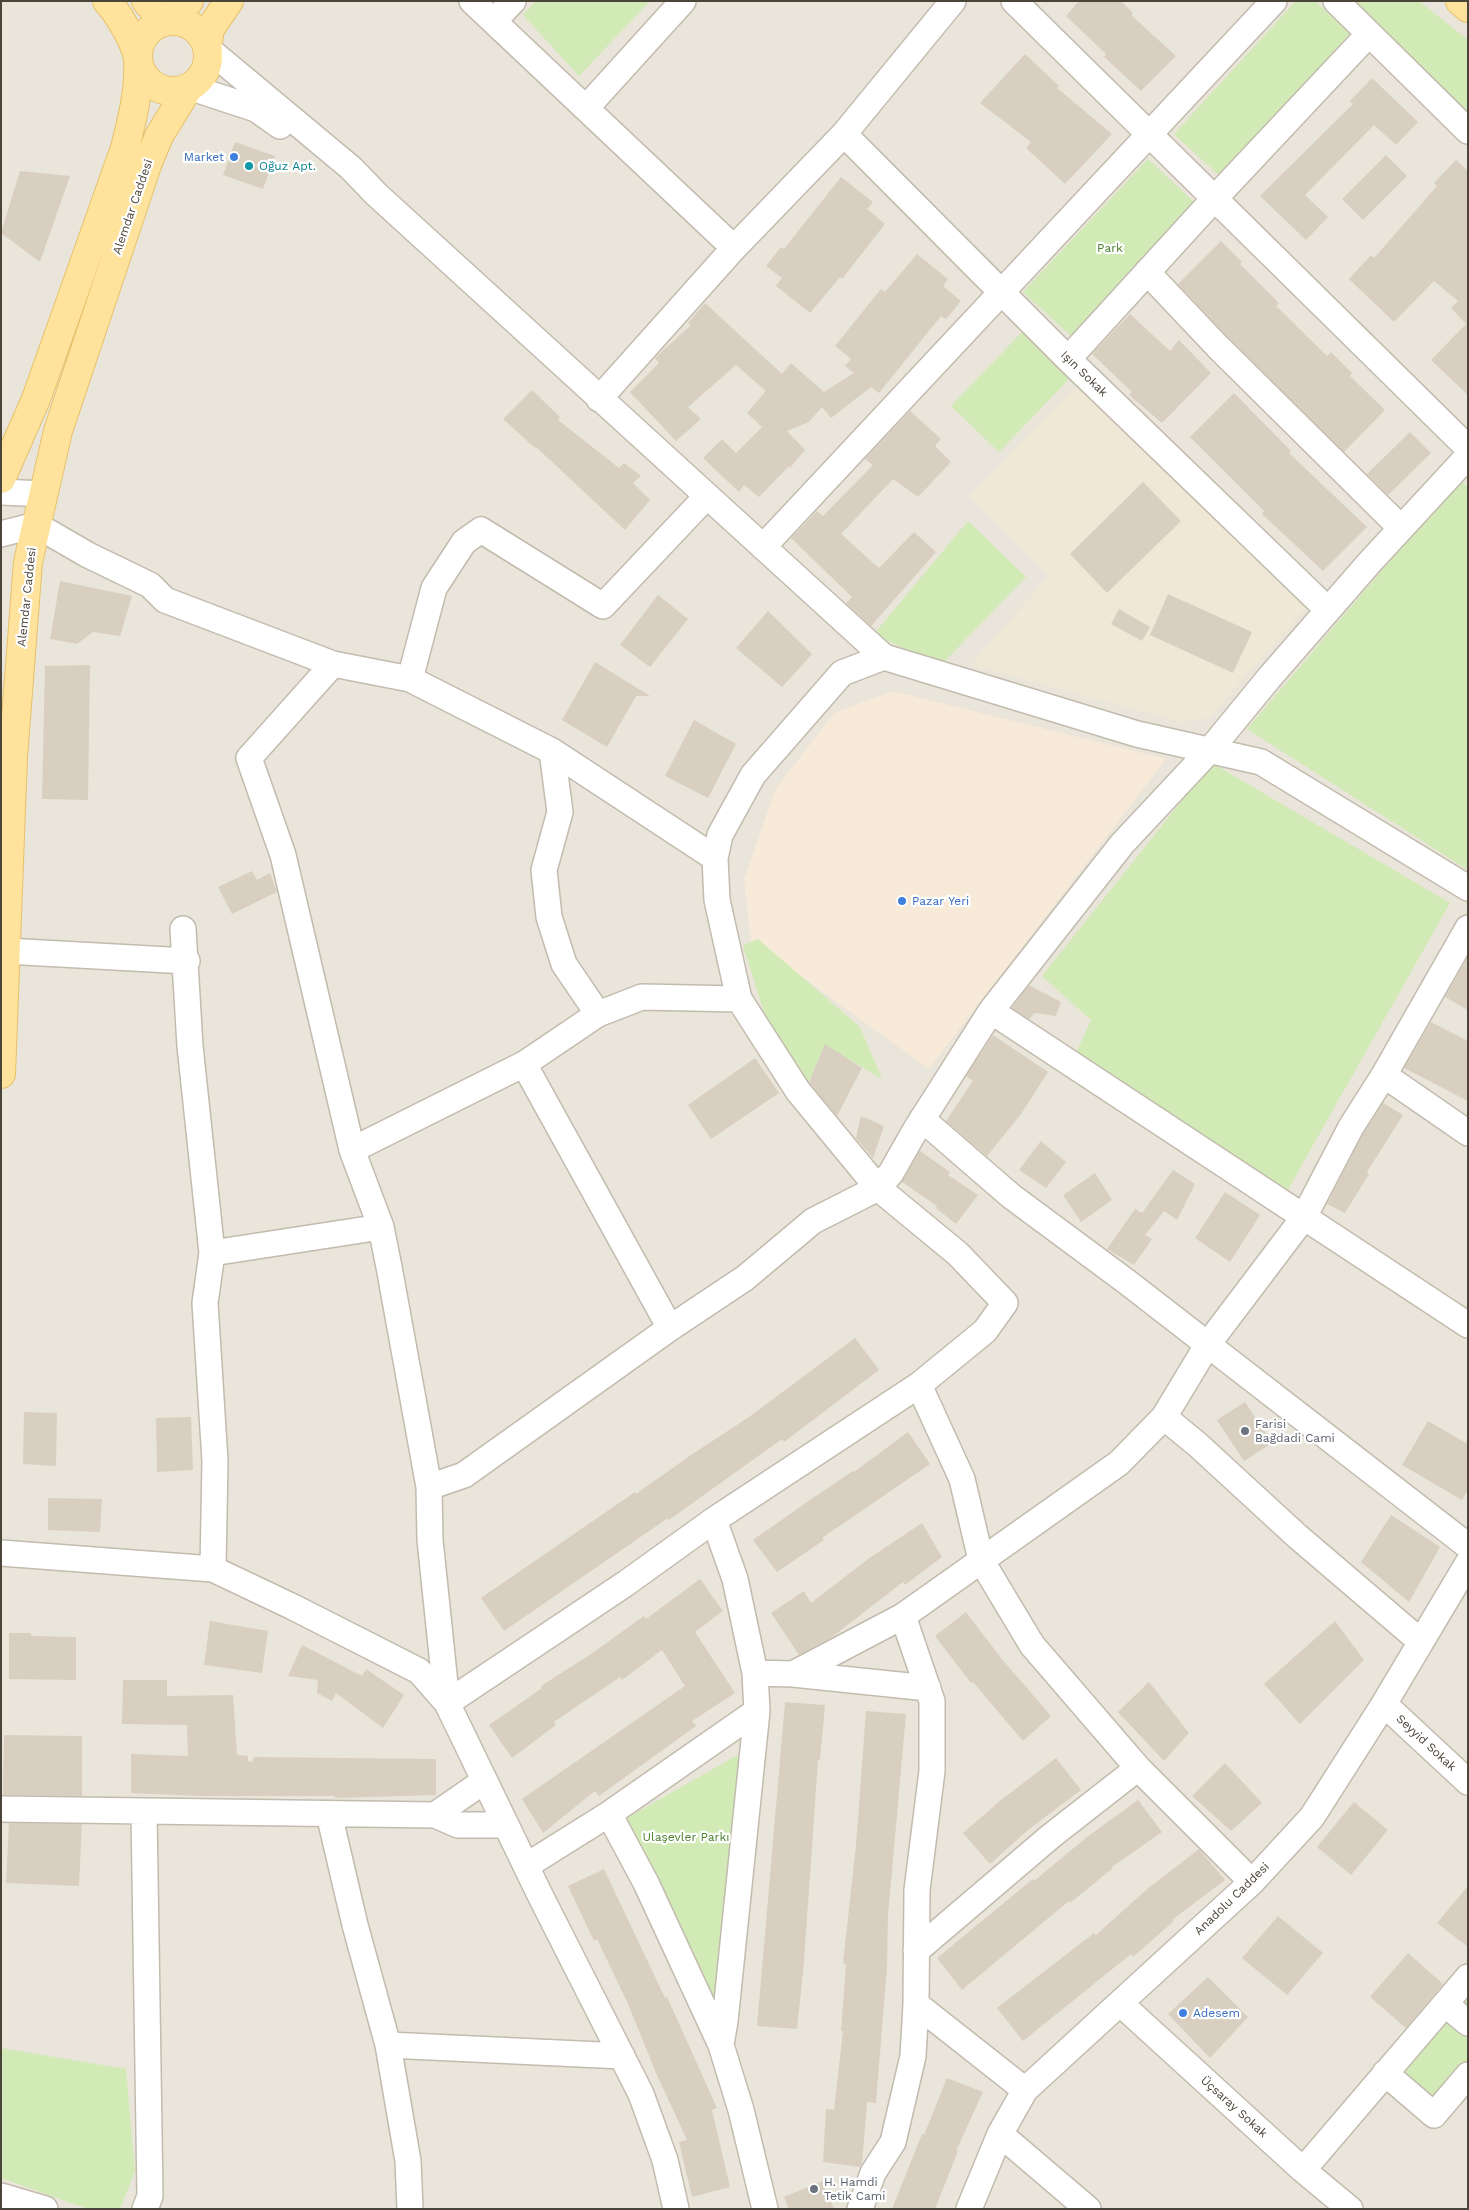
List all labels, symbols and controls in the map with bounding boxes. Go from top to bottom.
place label: Market [184,150,224,164]
marker: Market [228,151,240,163]
street label: Alemdar Caddesi [110,157,156,257]
place label: Oğuz Apt. [259,159,316,173]
marker: Oğuz Apt. [243,160,255,172]
park label: Park [1097,241,1123,255]
street label: Işın Sokak [1058,348,1110,400]
street label: Alemdar Caddesi [15,547,39,647]
place label: Pazar Yeri [912,894,969,908]
marker: Pazar Yeri [896,895,908,907]
place label: Farisi Bağdadi Cami [1255,1417,1335,1445]
marker: Farisi Bağdadi Cami [1239,1425,1251,1437]
street label: Seyyid Sokak [1393,1712,1459,1774]
park label: Ulaşevler Parkı [643,1830,729,1844]
street label: Anadolu Caddesi [1192,1860,1272,1938]
place label: Adesem [1193,2006,1240,2020]
marker: Adesem [1177,2007,1189,2019]
street label: Üçsaray Sokak [1198,2073,1270,2141]
place label: H. Hamdi Tetik Cami [824,2175,885,2203]
marker: H. Hamdi Tetik Cami [808,2183,820,2195]

